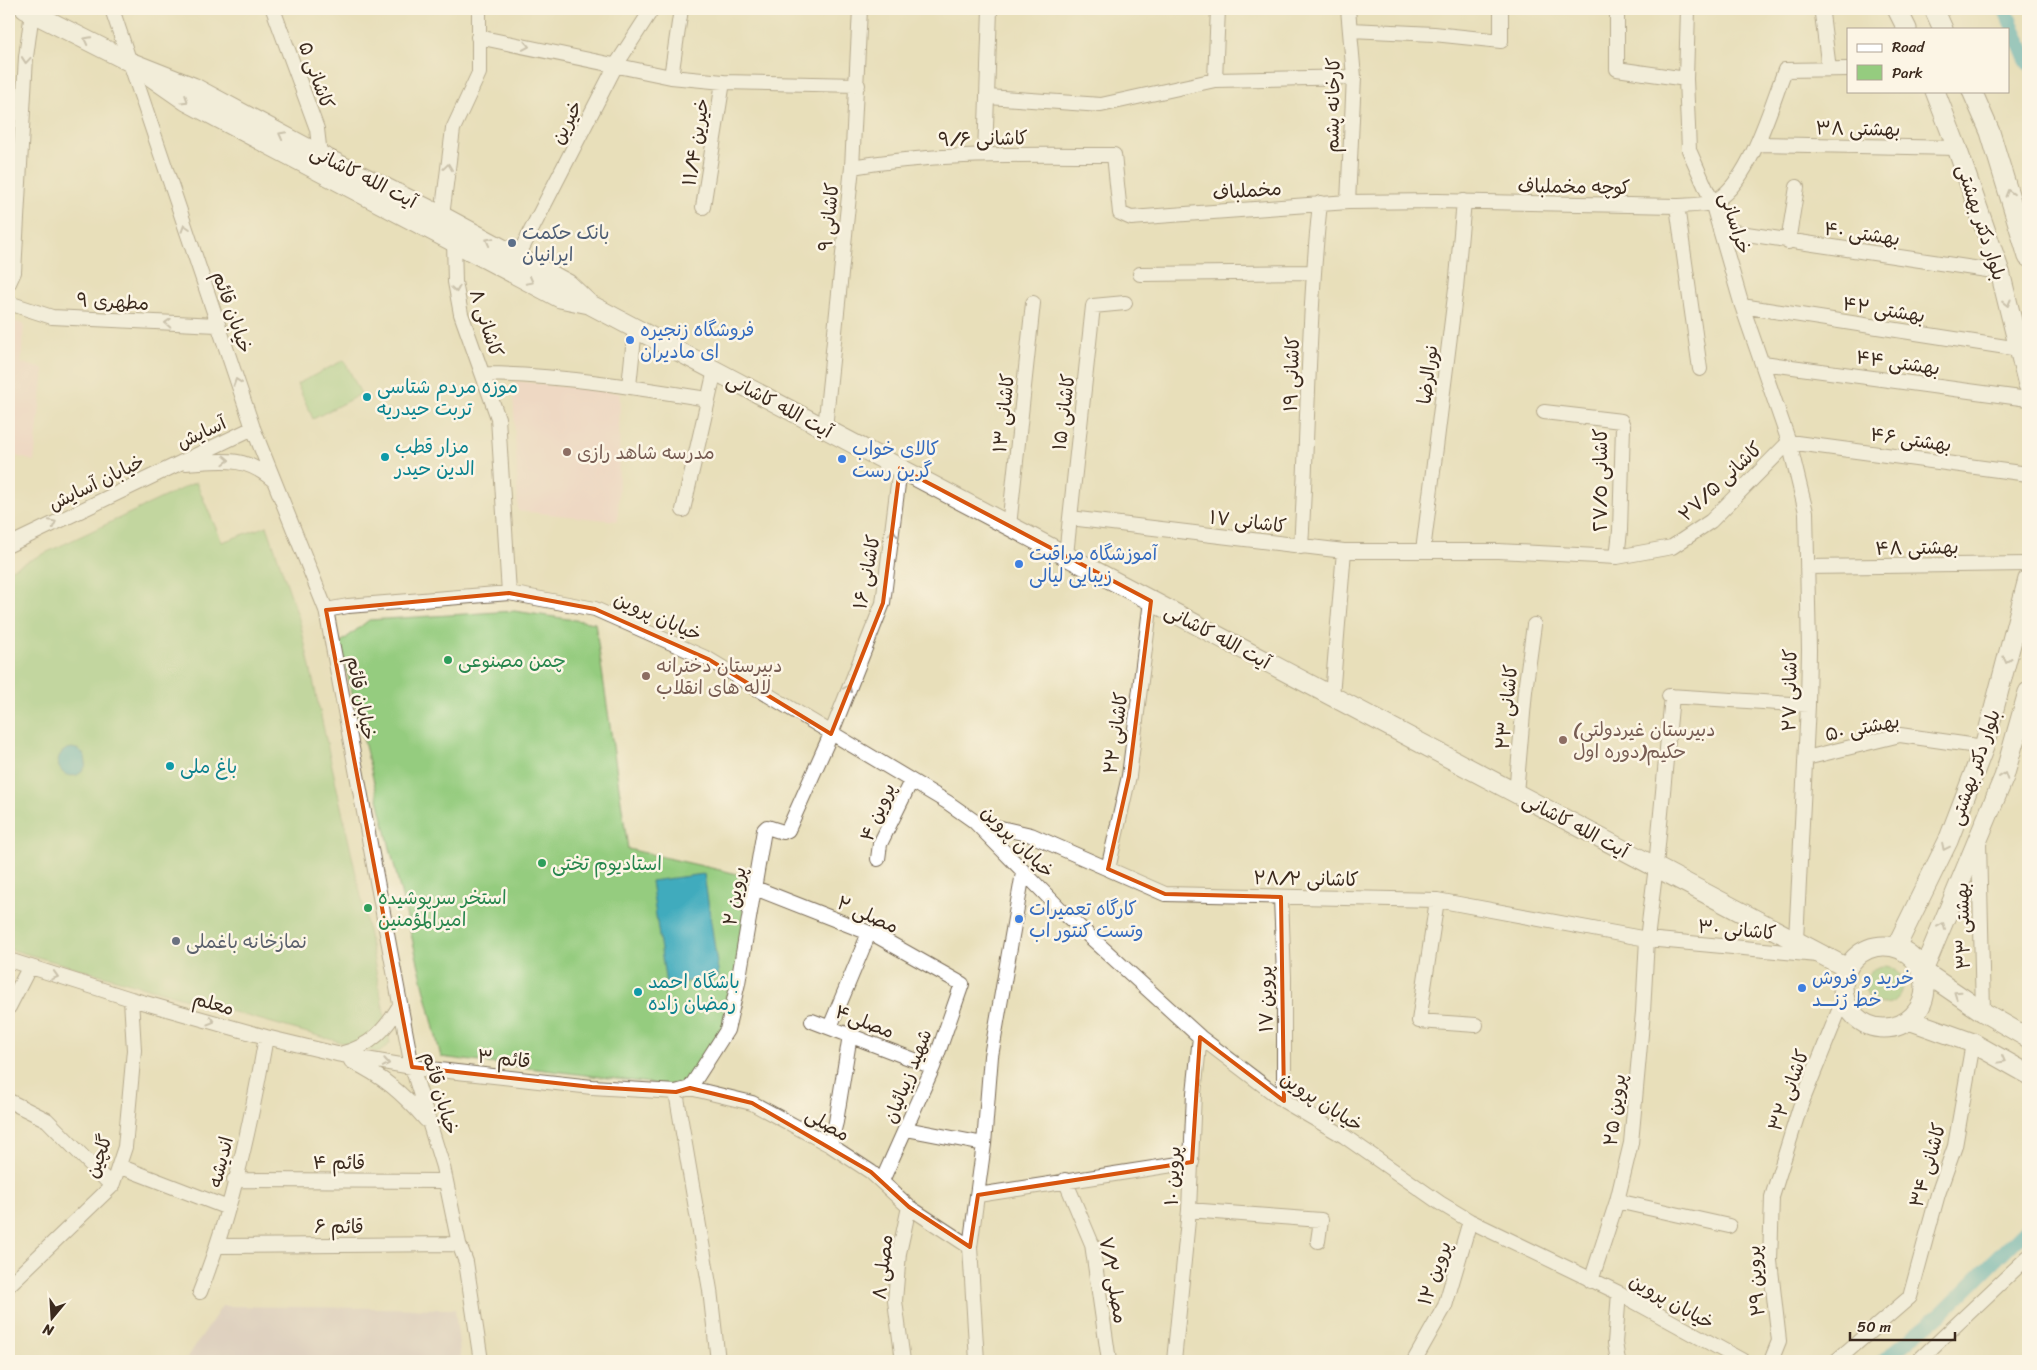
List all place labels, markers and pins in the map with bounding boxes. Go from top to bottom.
place label: بانک حکمت ایرانیان [522,216,610,271]
marker: بانک حکمت ایرانیان [506,237,518,249]
place label: فروشگاه زنجیره ای مادیران [640,313,754,368]
marker: فروشگاه زنجیره ای مادیران [624,334,636,346]
place label: موزه مردم شتاسی تربت حیدریه [377,370,518,425]
marker: موزه مردم شتاسی تربت حیدریه [361,391,373,403]
place label: مزار قطب الدین حیدر [393,430,475,485]
place label: کالای خواب گرین رست [852,432,939,487]
place label: مدرسه شاهد رازی [577,436,715,469]
marker: مدرسه شاهد رازی [561,446,573,458]
marker: مزار قطب الدین حیدر [379,451,391,463]
marker: کالای خواب گرین رست [836,453,848,465]
place label: آموزشگاه مراقبت زیبایی لیالی [1029,537,1158,592]
marker: آموزشگاه مراقبت زیبایی لیالی [1013,558,1025,570]
place label: چمن مصنوعی [458,644,566,677]
place label: دبیرستان دخترانه لاله های انقلاب [656,649,782,704]
marker: چمن مصنوعی [442,654,454,666]
marker: دبیرستان دخترانه لاله های انقلاب [640,670,652,682]
place label: (دبیرستان غيردولتی حکیم(دوره اول [1573,713,1716,768]
marker: (دبیرستان غيردولتی حکیم(دوره اول [1557,734,1569,746]
place label: باغ ملی [180,750,237,783]
marker: باغ ملی [164,760,176,772]
place label: استادیوم تختی [552,847,662,880]
marker: استادیوم تختی [536,857,548,869]
place label: استخر سرپوشیده امیرالمؤمنین [378,881,507,936]
place label: کارگاه تعمیرات وتست کنتور اب [1029,892,1144,947]
marker: استخر سرپوشیده امیرالمؤمنین [362,902,374,914]
marker: کارگاه تعمیرات وتست کنتور اب [1013,913,1025,925]
place label: نمازخانه باغملی [186,925,307,958]
marker: نمازخانه باغملی [170,935,182,947]
place label: خرید و فروش خط رُنـــد [1812,961,1914,1016]
place label: باشگاه احمد رمضان زاده [648,965,740,1020]
marker: خرید و فروش خط رُنـــد [1796,982,1808,994]
marker: باشگاه احمد رمضان زاده [632,986,644,998]

